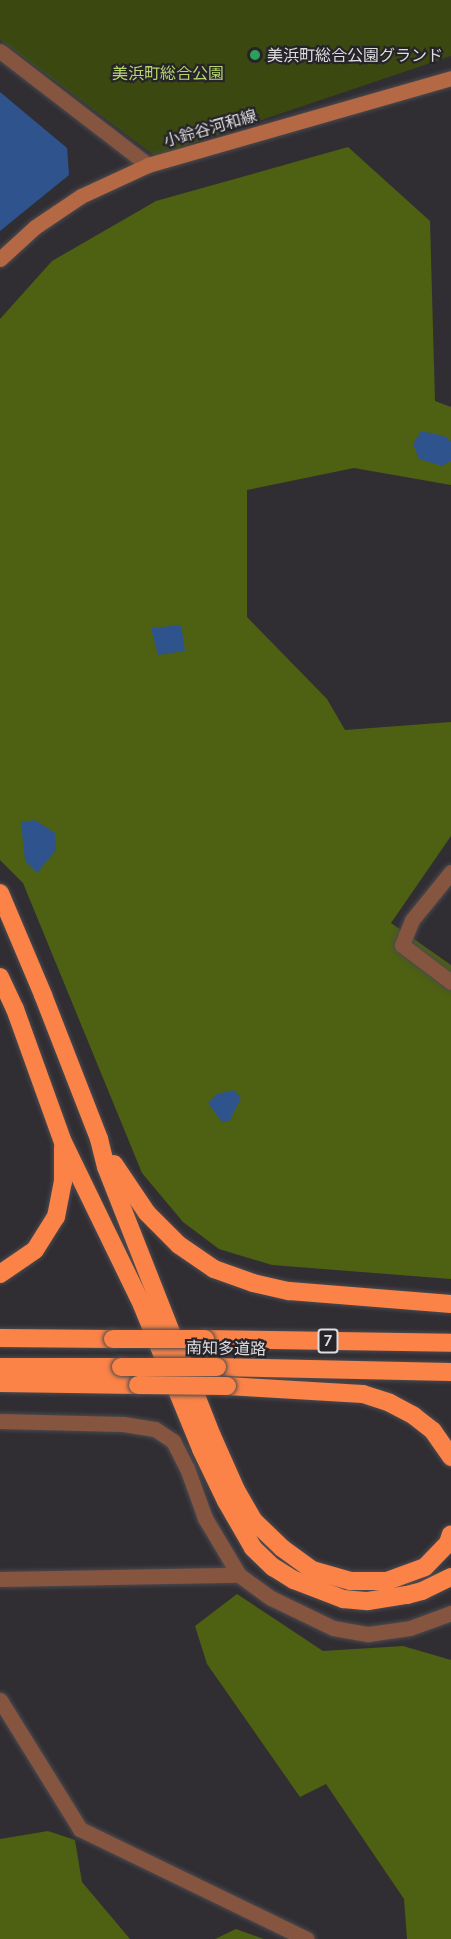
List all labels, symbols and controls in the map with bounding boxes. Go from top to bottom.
place label: 美浜町総合公園グランド [267,45,443,65]
marker: 美浜町総合公園グランド [248,48,262,62]
park label: 美浜町総合公園 [112,63,224,83]
street label: 小鈴谷河和線 [161,106,259,150]
road number: 7 [318,1329,338,1353]
street label: 南知多道路 [186,1338,266,1358]

